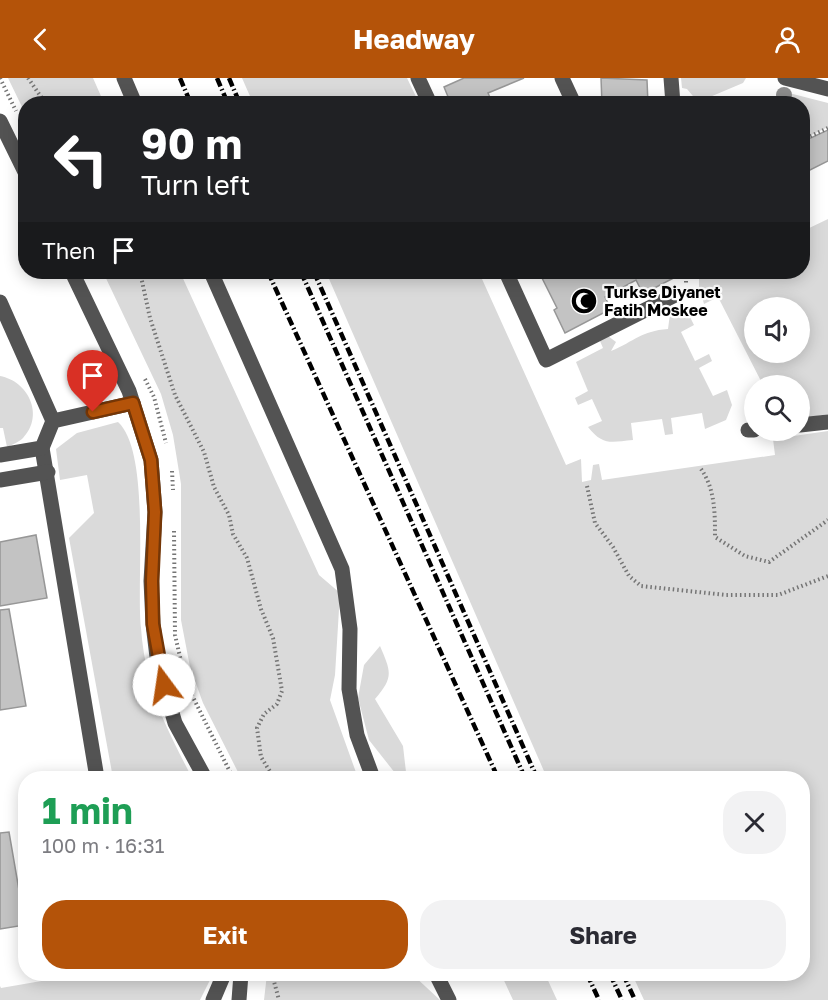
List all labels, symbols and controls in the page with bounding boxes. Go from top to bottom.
icon: back [24,23,57,56]
text: Headway [353,23,475,55]
icon: person [771,23,804,56]
text: 90 m [141,118,242,168]
icon: left [42,120,120,198]
text: Turn left [141,169,250,201]
icon: arrive [107,234,140,267]
text: Then [42,237,95,264]
place label: Turkse Diyanet Fatih Moskee [604,282,721,320]
mosque icon: Turkse Diyanet Fatih Moskee [569,286,599,316]
map controls [744,297,810,441]
button: sound [744,297,810,363]
pin [67,350,118,412]
icon: arrive [76,359,109,392]
button: search [744,375,810,441]
position arrow [132,653,196,717]
text: 1 min [42,789,133,832]
button: close [723,791,786,854]
text: 100 m · 16:31 [42,833,164,857]
button: Exit [42,900,408,969]
button: Share [420,900,786,969]

